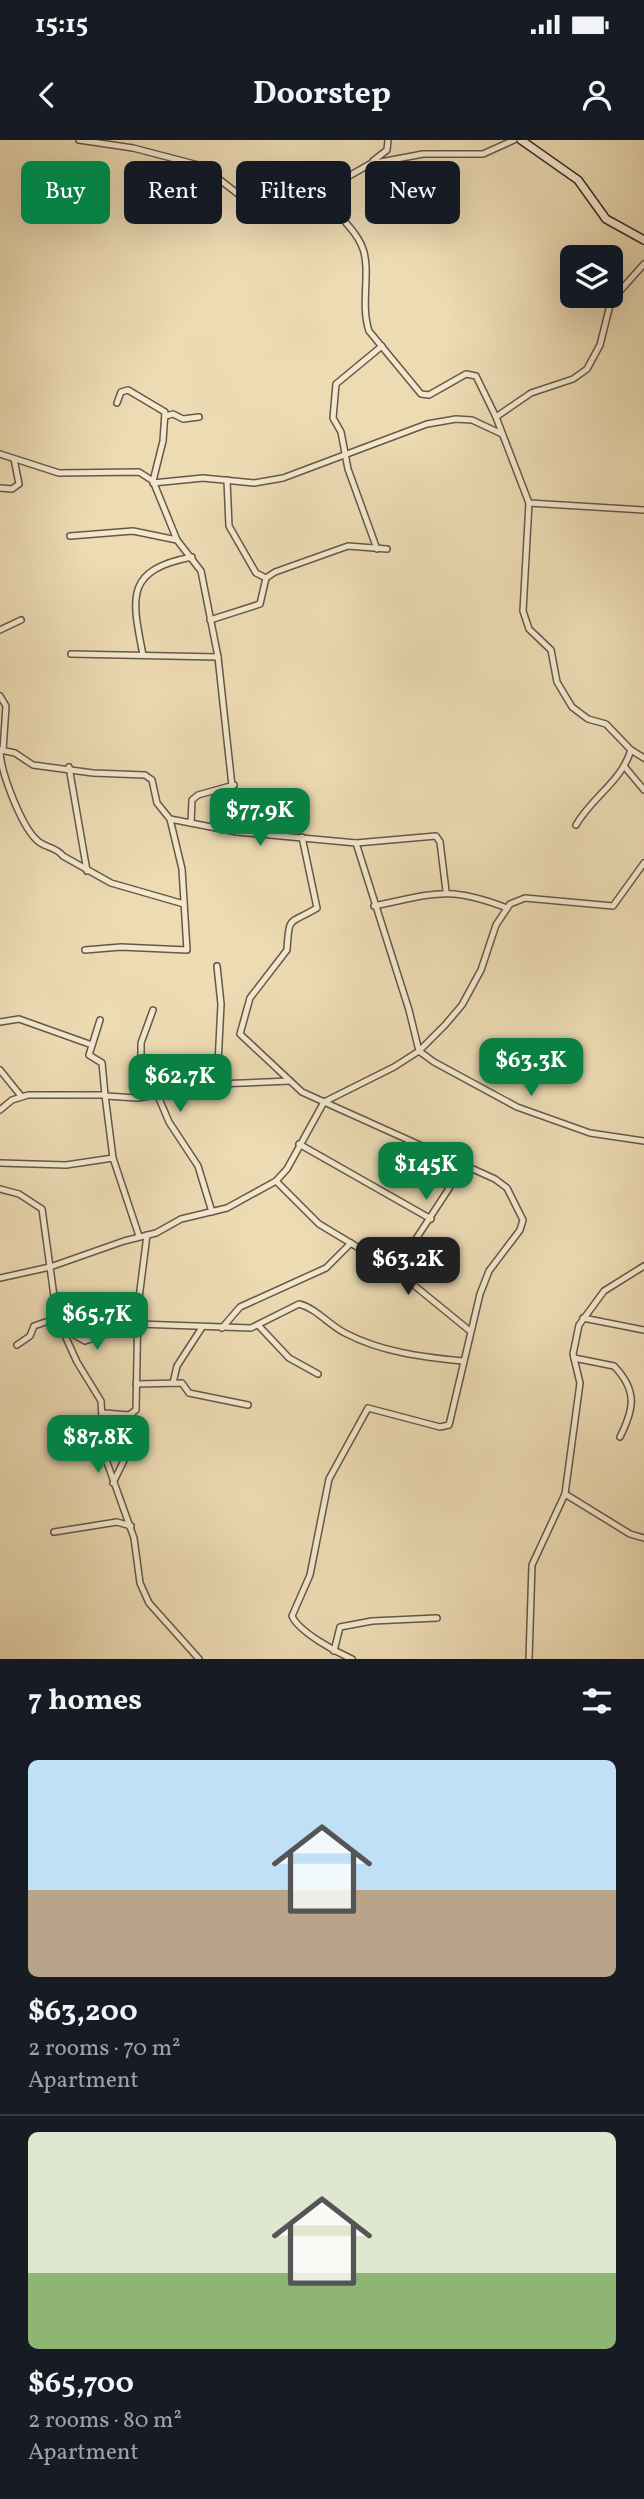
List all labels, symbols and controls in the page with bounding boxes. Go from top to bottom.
text: 15:15 [35,7,88,43]
text: Doorstep [253,73,391,117]
icon: back [28,76,66,114]
icon: person [578,76,616,114]
chip: Buy [21,161,110,224]
chip: Rent [124,161,222,224]
chip: Filters [236,161,351,224]
chip: New [365,161,460,224]
map controls [560,245,623,308]
button: layers [560,245,623,308]
pin: $77.9K [203,788,317,848]
text: $77.9K [226,795,294,827]
pin: $63.3K [474,1038,588,1098]
text: $63.3K [495,1045,567,1077]
pin: $62.7K [123,1054,237,1114]
text: $62.7K [145,1061,215,1093]
pin: $145K [377,1142,475,1202]
text: $145K [394,1149,458,1181]
pin: $63.2K [351,1238,465,1297]
text: $63.2K [372,1244,444,1276]
pin: $65.7K [40,1292,154,1352]
text: $65.7K [62,1299,132,1331]
pin: $87.8K [41,1416,155,1475]
text: $87.8K [63,1422,133,1454]
text: 7 homes [28,1680,142,1722]
icon: filters [578,1682,616,1720]
icon: home [259,1806,385,1932]
text: $63,200 [28,1991,138,2033]
text: 2 rooms · 70 m² [28,2033,181,2065]
text: Apartment [28,2065,139,2097]
icon: home [259,2178,385,2304]
text: $65,700 [28,2363,134,2405]
text: 2 rooms · 80 m² [28,2405,182,2437]
text: Apartment [28,2437,139,2469]

